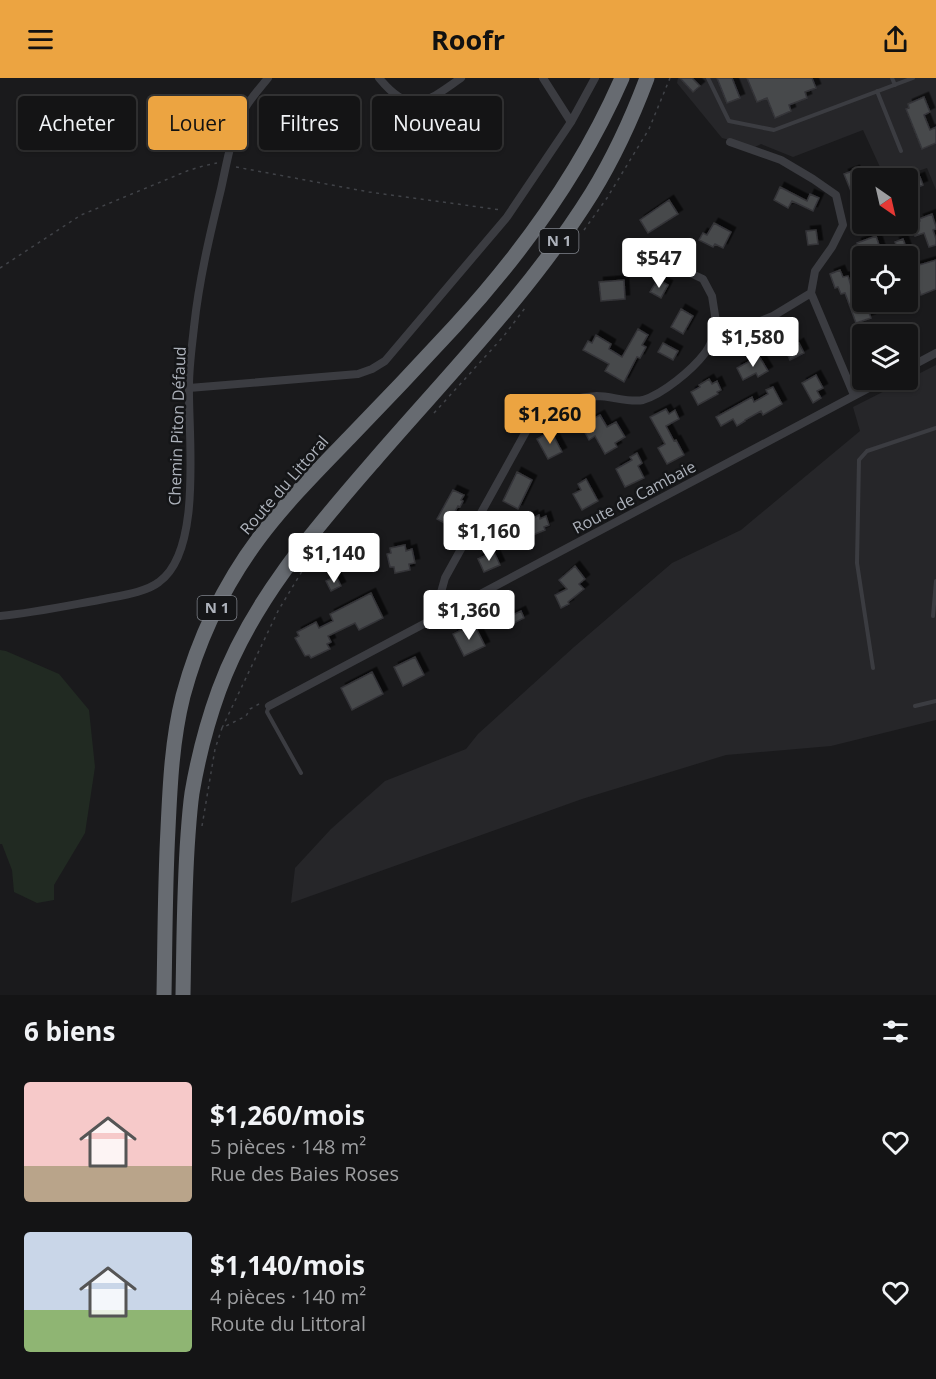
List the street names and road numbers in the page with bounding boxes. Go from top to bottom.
road number: N 1 [540,229,578,253]
street label: Chemin Piton Défaud [163,346,191,506]
street label: Route du Littoral [235,431,333,539]
street label: Route de Cambaie [569,455,699,539]
road number: N 1 [198,596,236,620]

